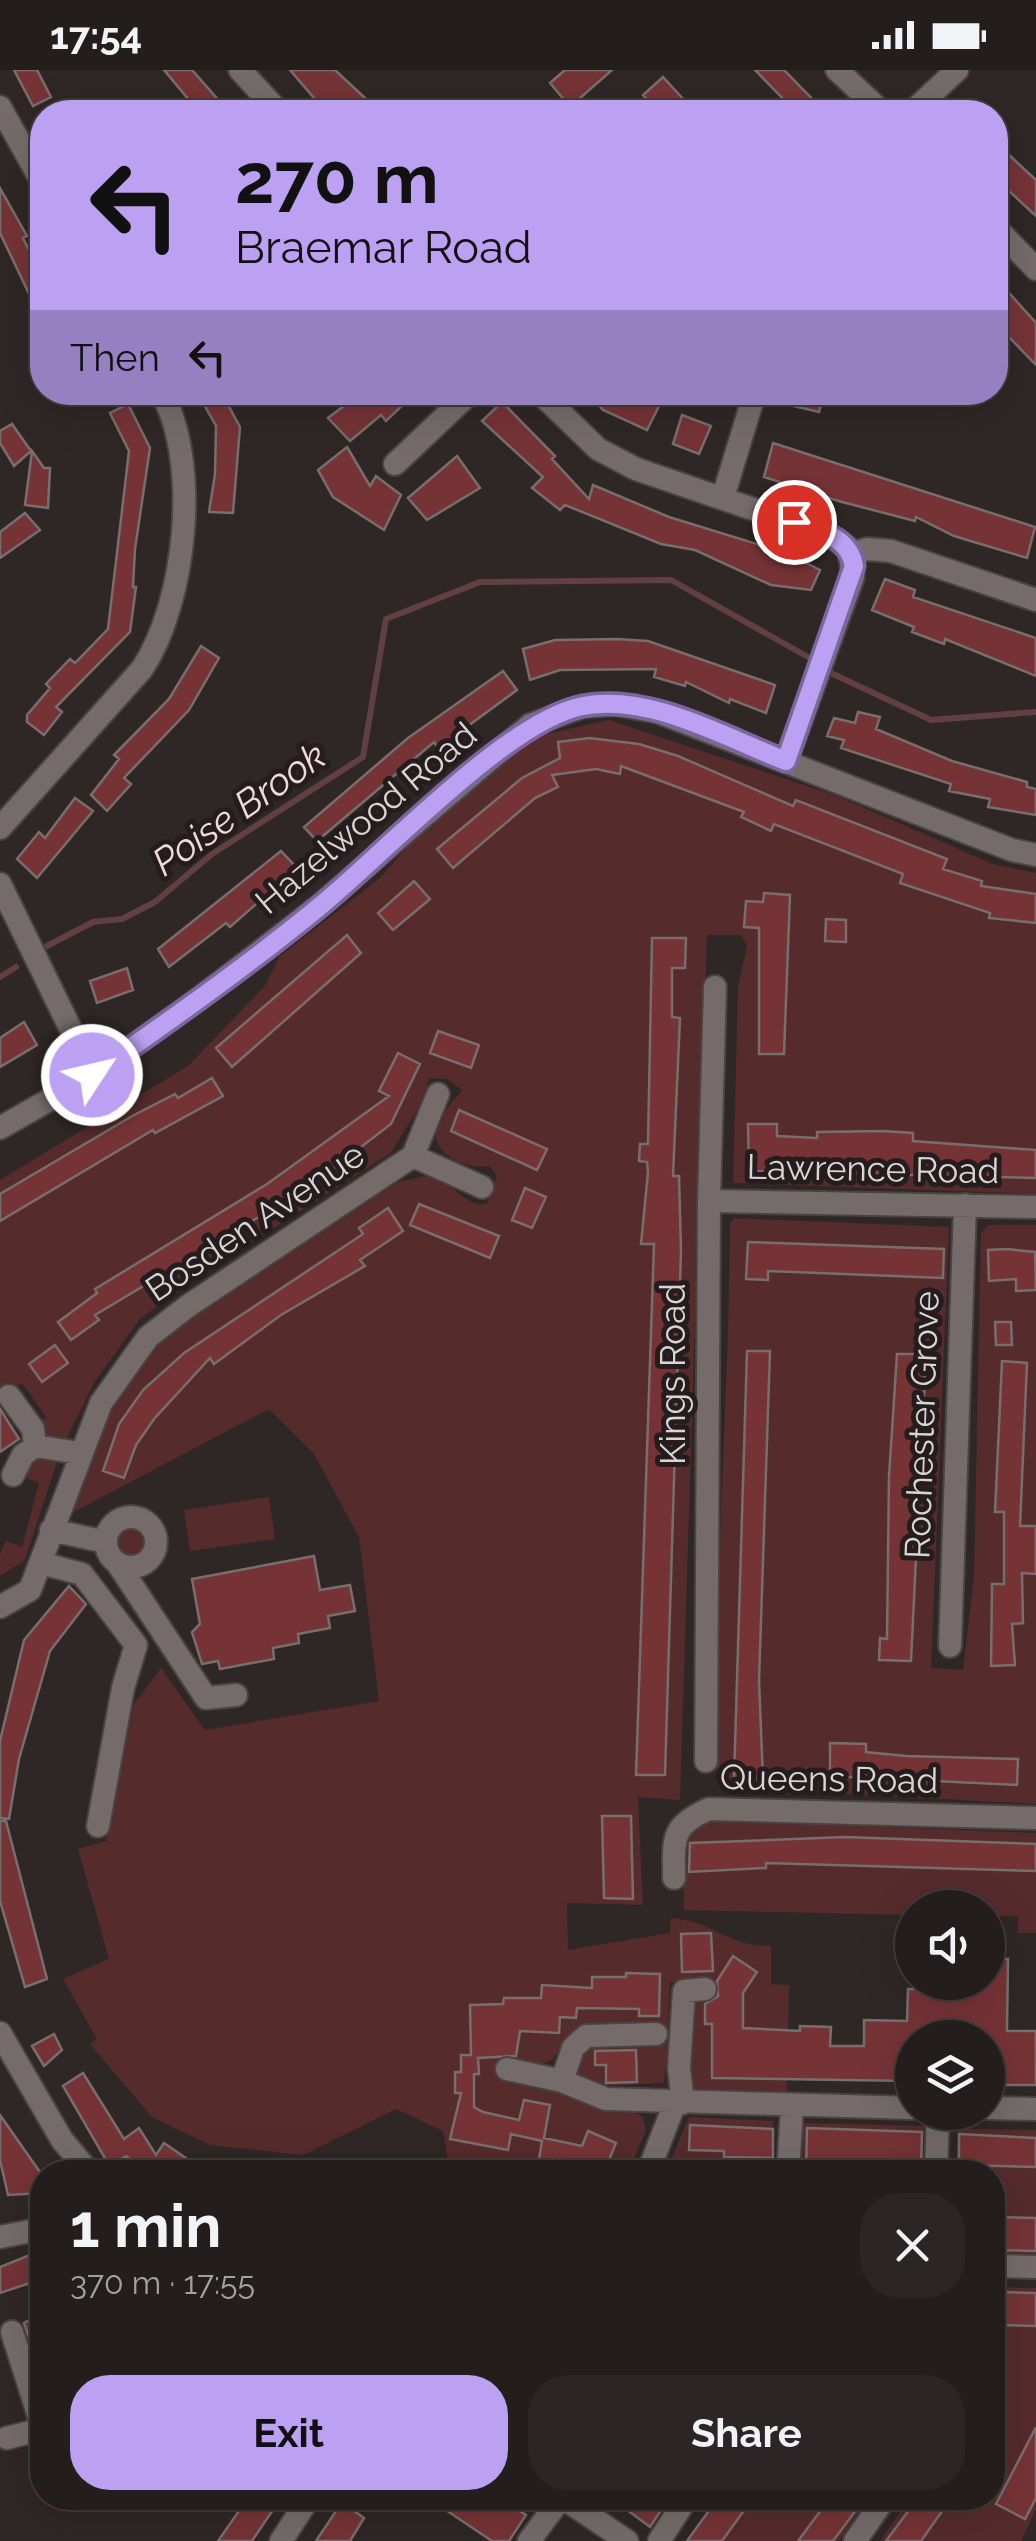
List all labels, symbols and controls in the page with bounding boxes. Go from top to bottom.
text: 17:54 [50,13,142,58]
text: 270 m [235,137,439,219]
icon: left [70,140,200,270]
text: Braemar Road [235,221,532,274]
icon: left [180,330,235,385]
text: Then [70,335,160,380]
pin [752,480,837,565]
icon: arrive [767,495,822,550]
street label: Hazelwood Road [247,713,484,922]
water label: Poise Brook [144,733,334,885]
position arrow [40,1023,144,1127]
street label: Bosden Avenue [138,1133,372,1310]
street label: Lawrence Road [746,1146,1000,1191]
street label: Kings Road [652,1283,693,1465]
street label: Rochester Grove [896,1290,947,1560]
street label: Queens Road [720,1756,938,1801]
map controls [895,1890,1005,2130]
button: sound [895,1890,1005,2000]
button: layers [895,2020,1005,2130]
text: 1 min [70,2191,221,2261]
button: close [860,2193,965,2298]
text: 370 m · 17:55 [70,2264,255,2301]
button: Exit [70,2375,508,2490]
button: Share [528,2375,965,2490]

